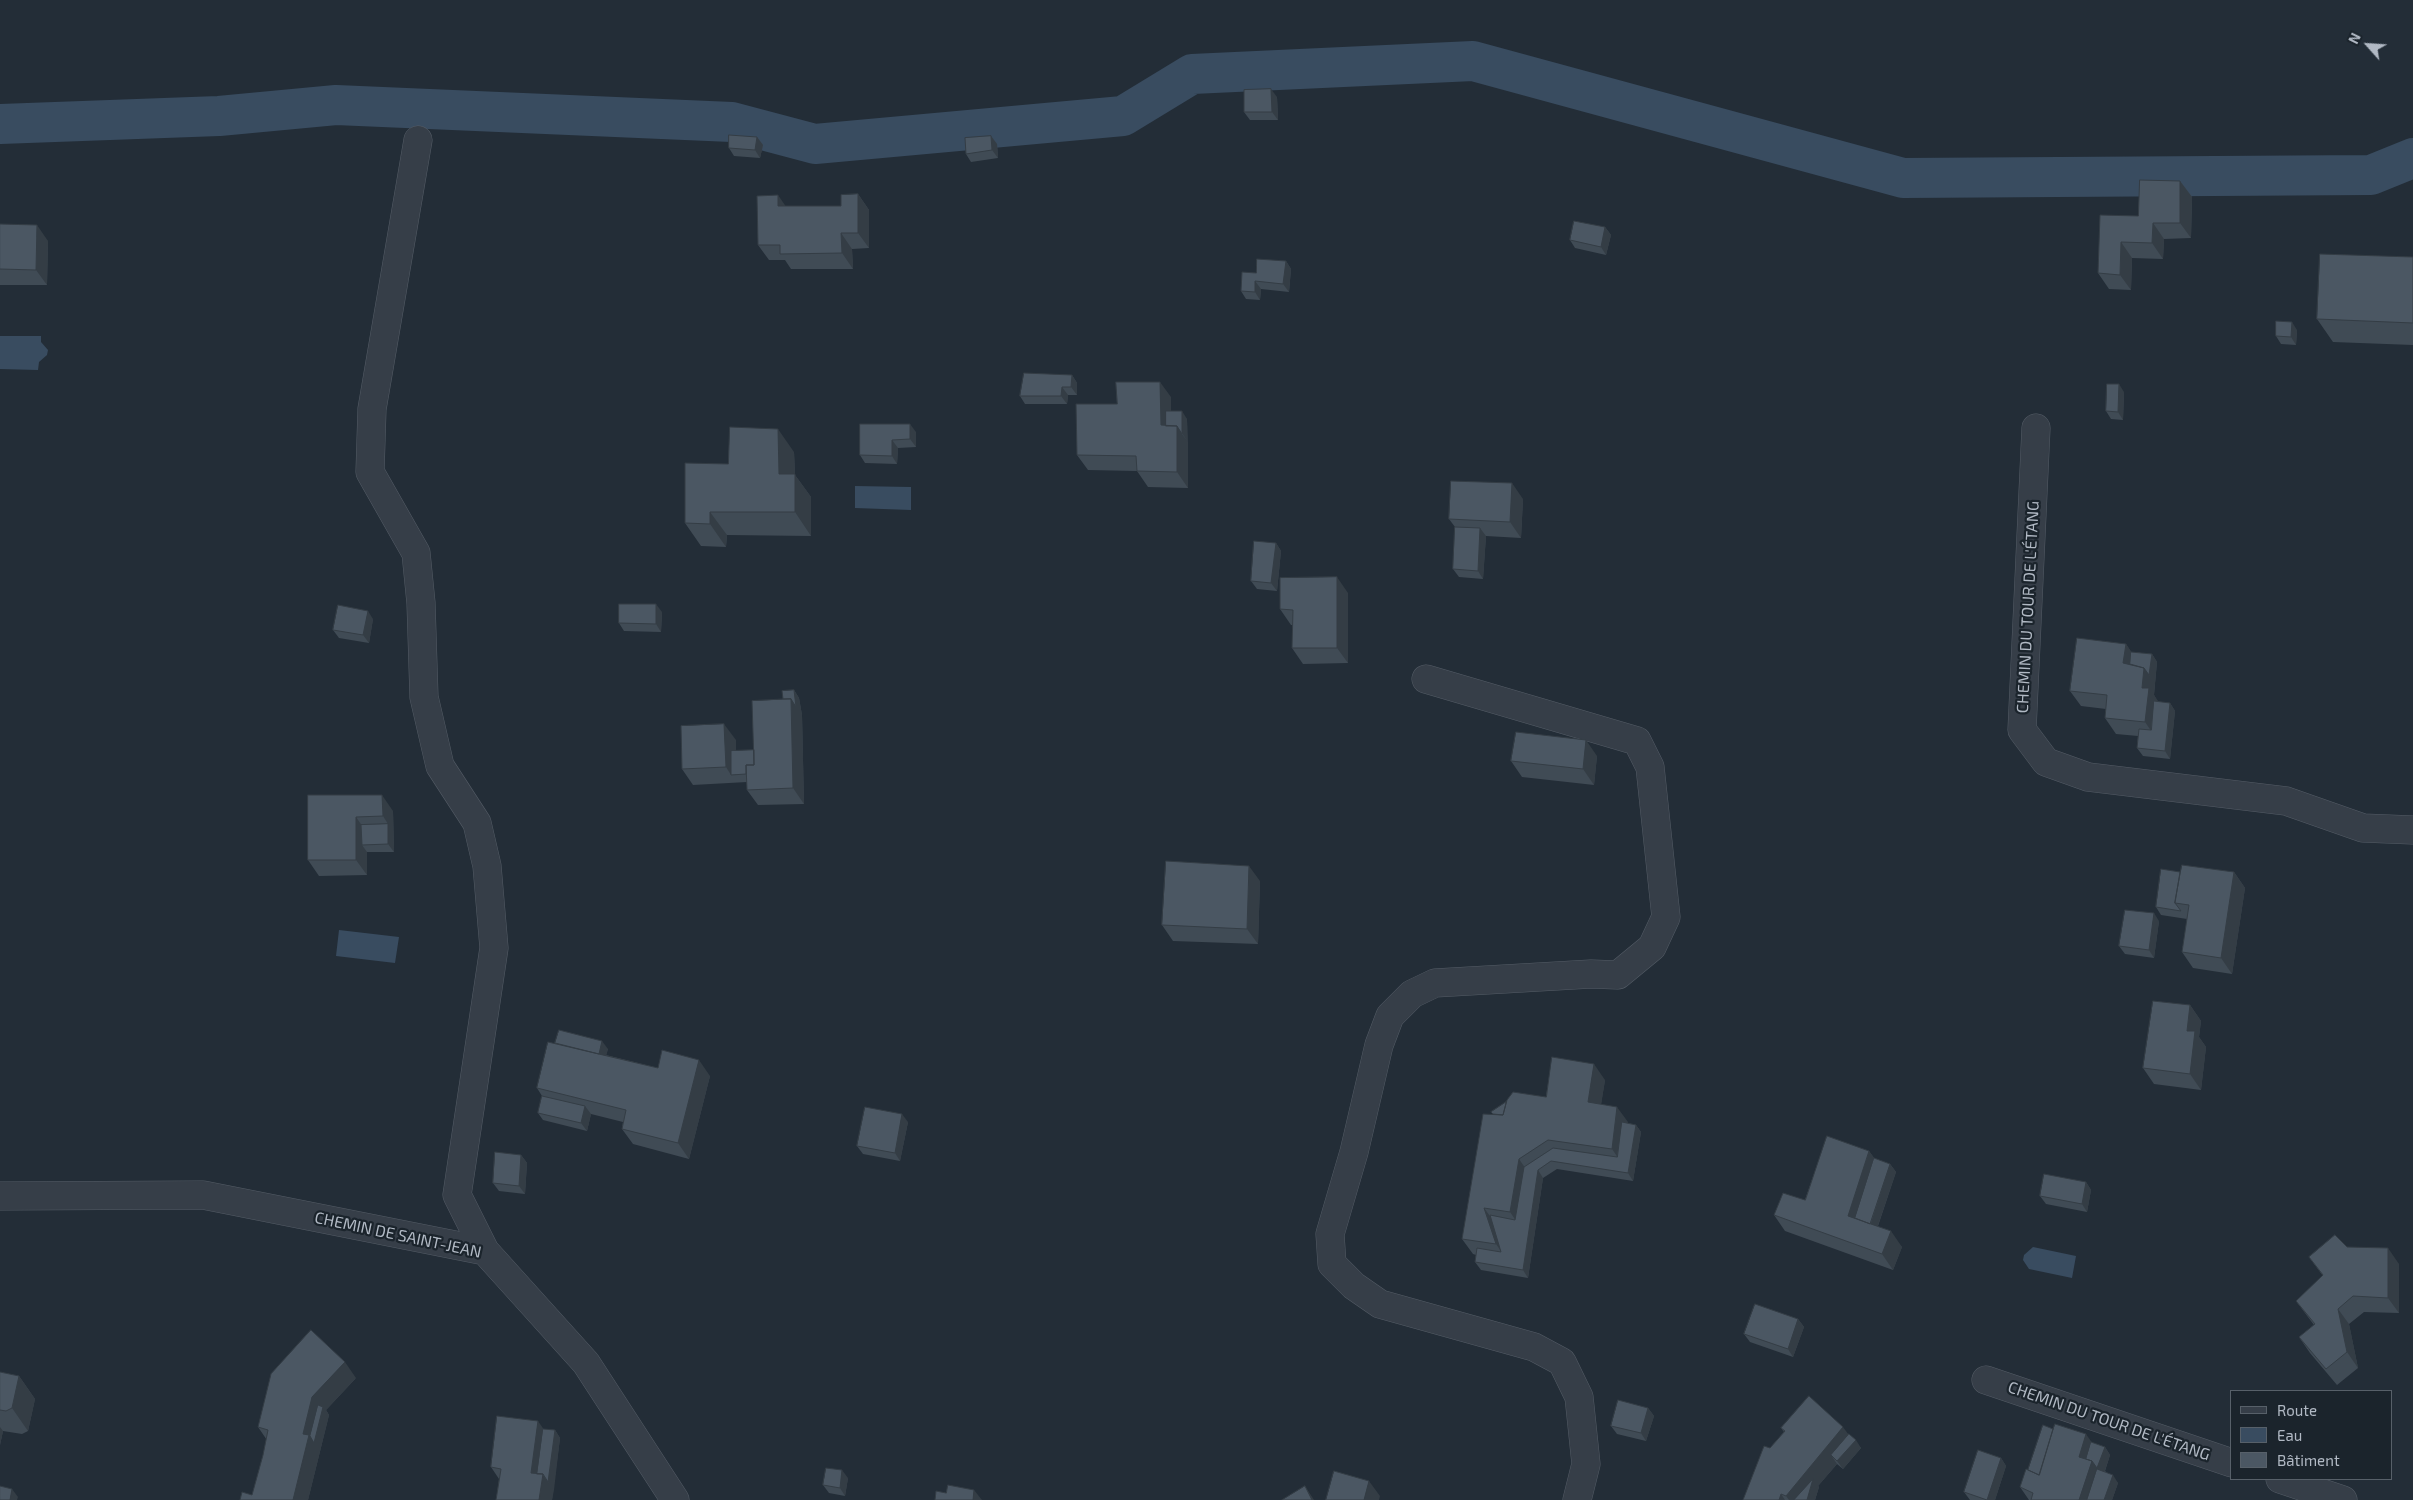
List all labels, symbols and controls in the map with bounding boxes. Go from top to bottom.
north arrow [2343,20,2393,70]
text: N [2344,30,2364,46]
street label: CHEMIN DU TOUR DE L'ÉTANG [2013,500,2043,714]
street label: CHEMIN DE SAINT-JEAN [313,1208,483,1262]
street label: CHEMIN DU TOUR DE L'ÉTANG [2005,1377,2213,1465]
legend [2230,1390,2393,1480]
text: Route [2277,1401,2317,1419]
text: Eau [2277,1426,2302,1444]
text: Bâtiment [2277,1451,2340,1469]

